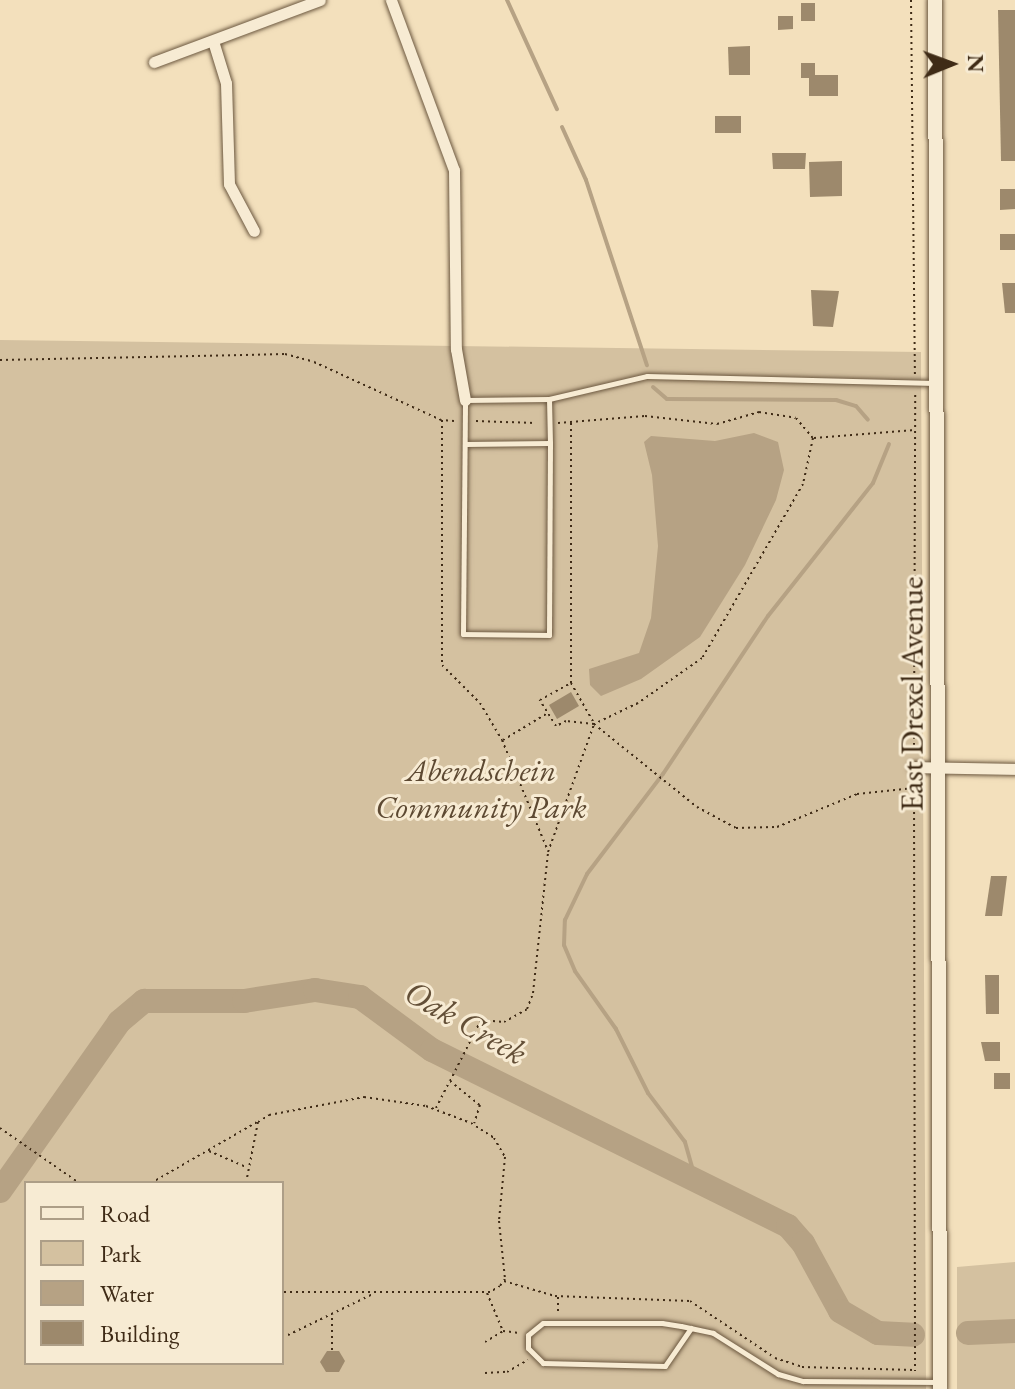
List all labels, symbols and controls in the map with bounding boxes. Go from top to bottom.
north arrow [911,24,991,104]
text: N [961,54,990,73]
street label: East Drexel Avenue [893,577,931,811]
park label: Abendschein Community Park [375,752,587,827]
water label: Oak Creek [398,971,534,1073]
legend [24,1181,284,1365]
text: Road [100,1198,150,1229]
text: Park [100,1238,141,1269]
text: Water [100,1278,154,1309]
text: Building [100,1318,180,1349]

